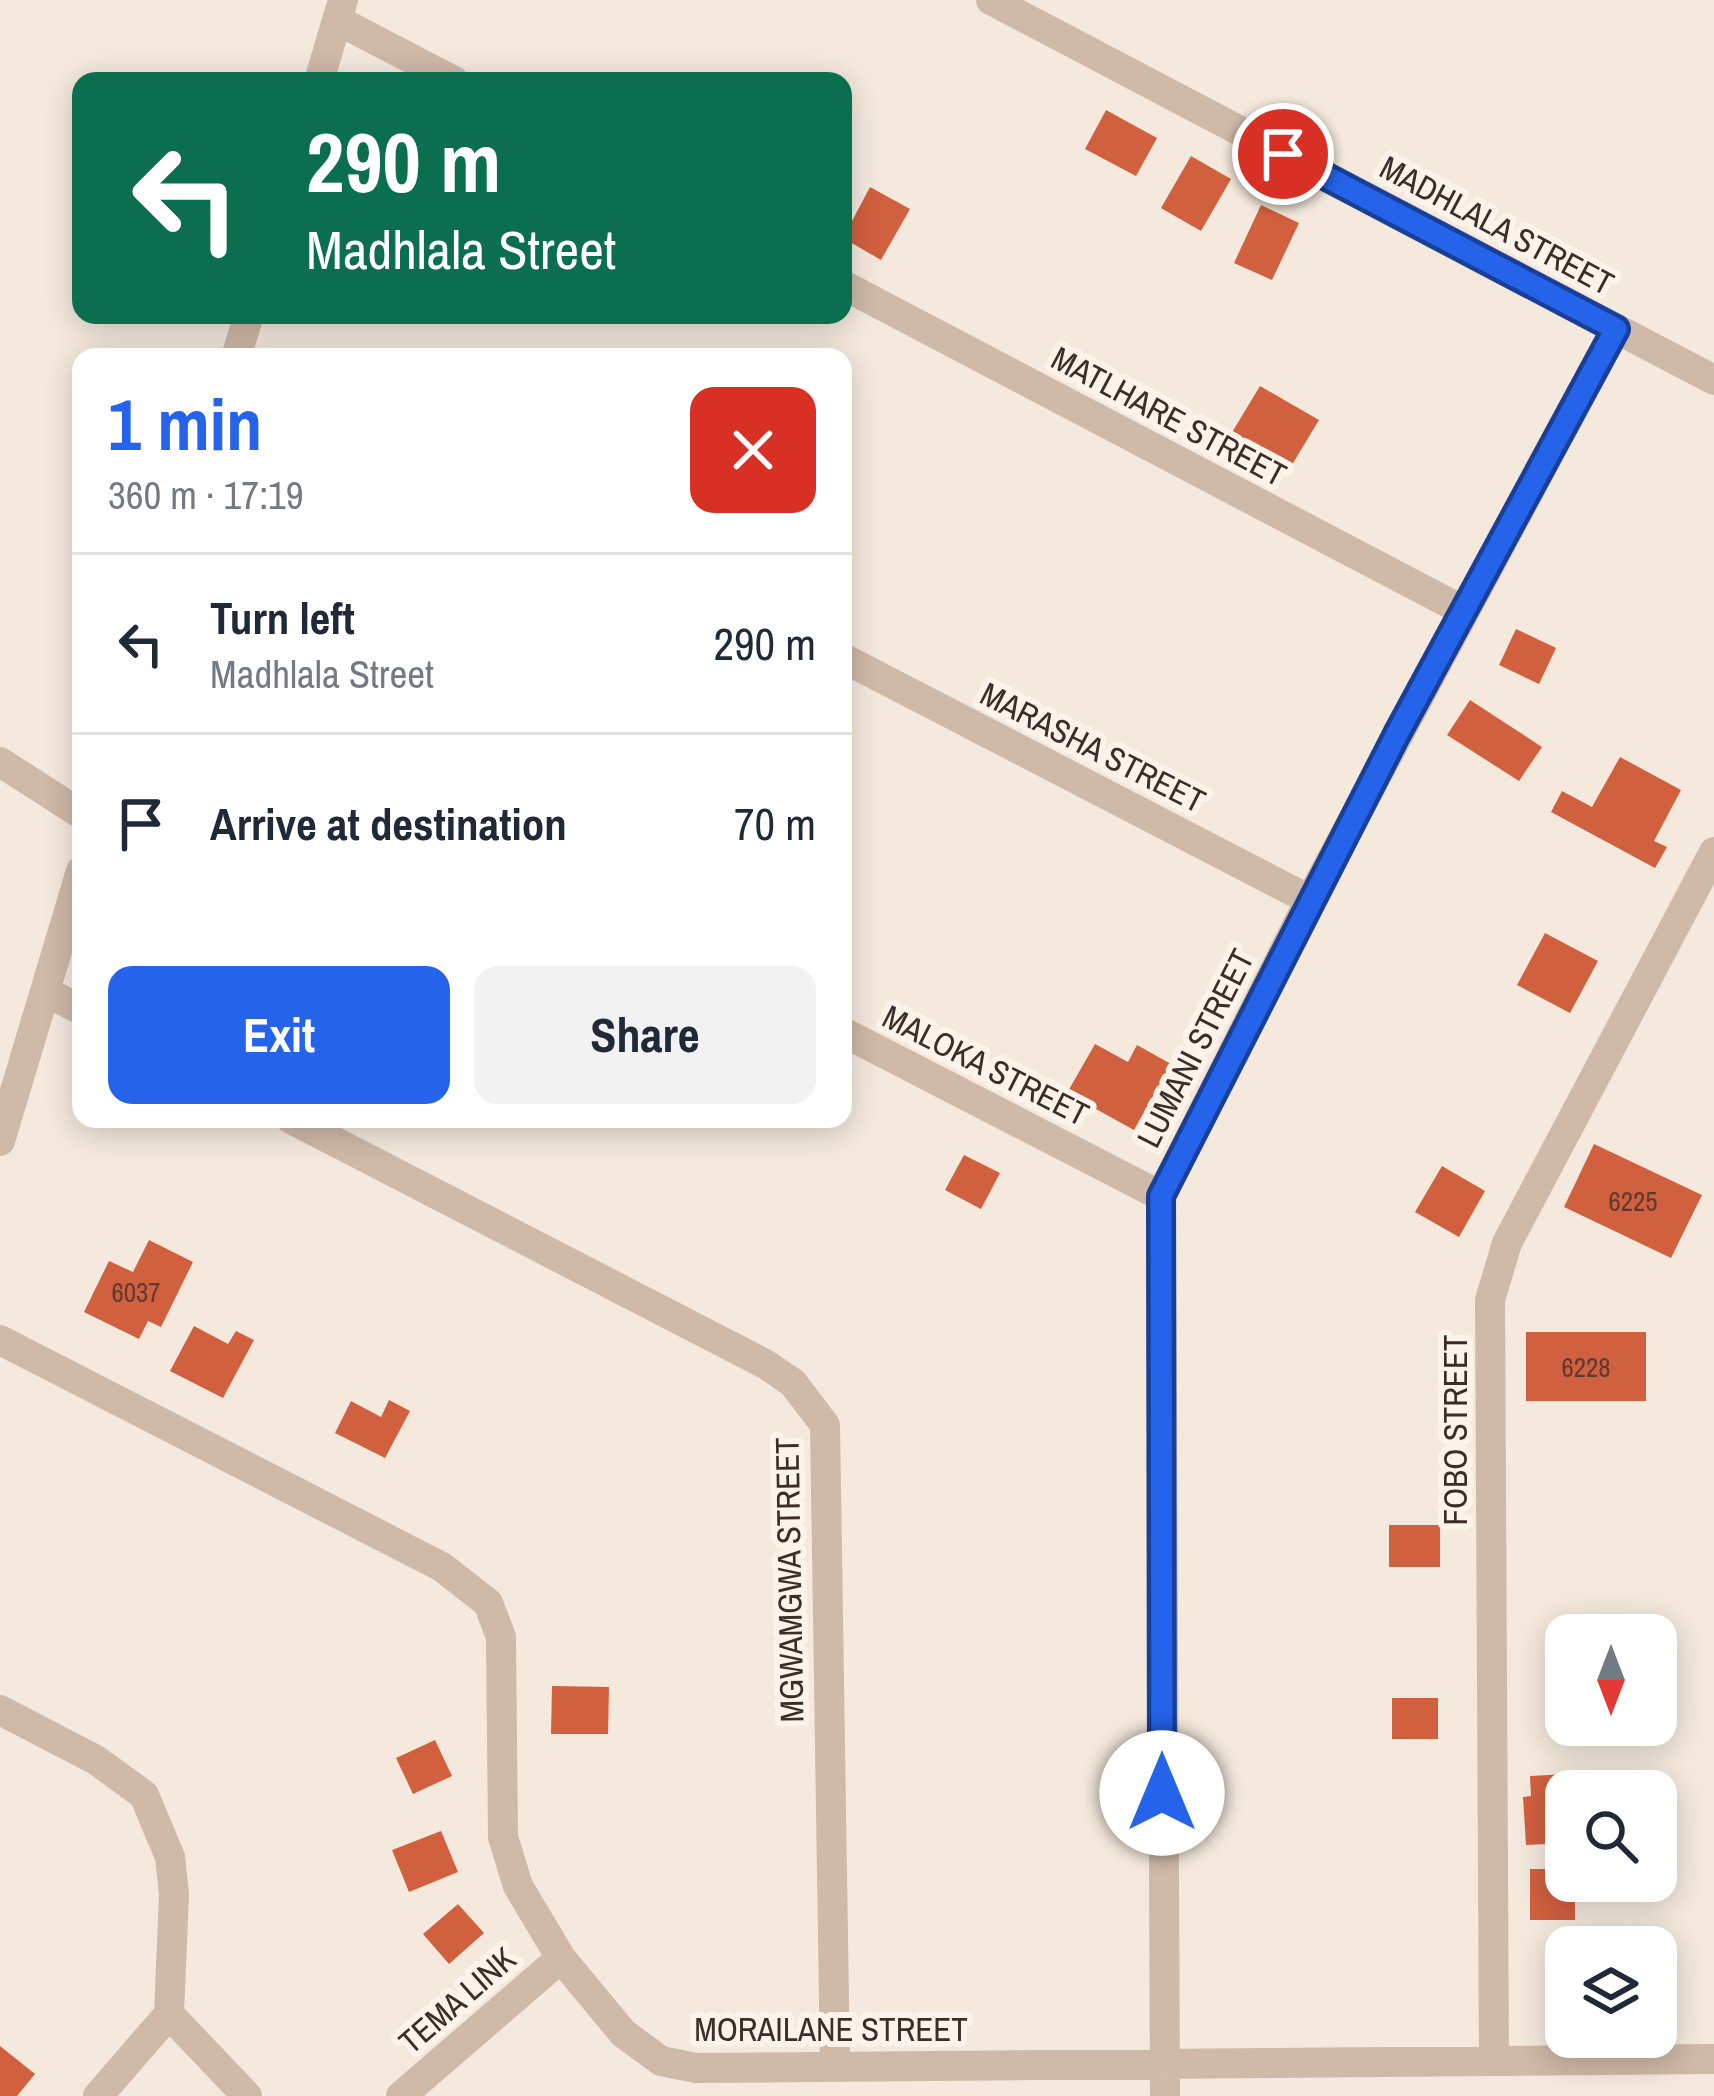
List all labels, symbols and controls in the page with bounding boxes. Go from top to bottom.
pin [1232,103,1334,205]
text: 290 m [306,105,501,218]
icon: left [108,120,264,276]
icon: arrive [1250,121,1316,187]
street label: MADHLALA STREET [1372,145,1622,305]
text: Madhlala Street [306,213,616,286]
street label: MATLHARE STREET [1044,336,1294,496]
text: 1 min [108,375,262,472]
button: close [690,387,816,513]
text: 360 m · 17:19 [108,469,304,521]
text: Turn left [210,587,355,648]
icon: left [108,611,174,677]
text: 290 m [713,613,816,674]
text: Madhlala Street [210,648,434,700]
street label: MARASHA STREET [973,671,1213,823]
icon: arrive [108,791,174,857]
text: Arrive at destination [210,793,567,854]
text: 70 m [734,793,816,854]
street label: LUMANI STREET [1126,942,1264,1154]
button: Exit [108,966,450,1104]
button: Share [474,966,816,1104]
street label: MALOKA STREET [876,994,1096,1136]
house number: 6225 [1608,1183,1658,1219]
house number: 6037 [111,1274,161,1310]
street label: FOBO STREET [1433,1335,1477,1525]
house number: 6228 [1561,1349,1611,1385]
street label: MGWAMGWA STREET [765,1437,813,1723]
north arrow [1545,1614,1677,1746]
map controls [1545,1614,1677,2058]
position arrow [1099,1730,1225,1856]
button: search [1545,1770,1677,1902]
button: layers [1545,1926,1677,2058]
street label: TEMA LINK [389,1937,525,2063]
street label: MORAILANE STREET [694,2007,968,2051]

